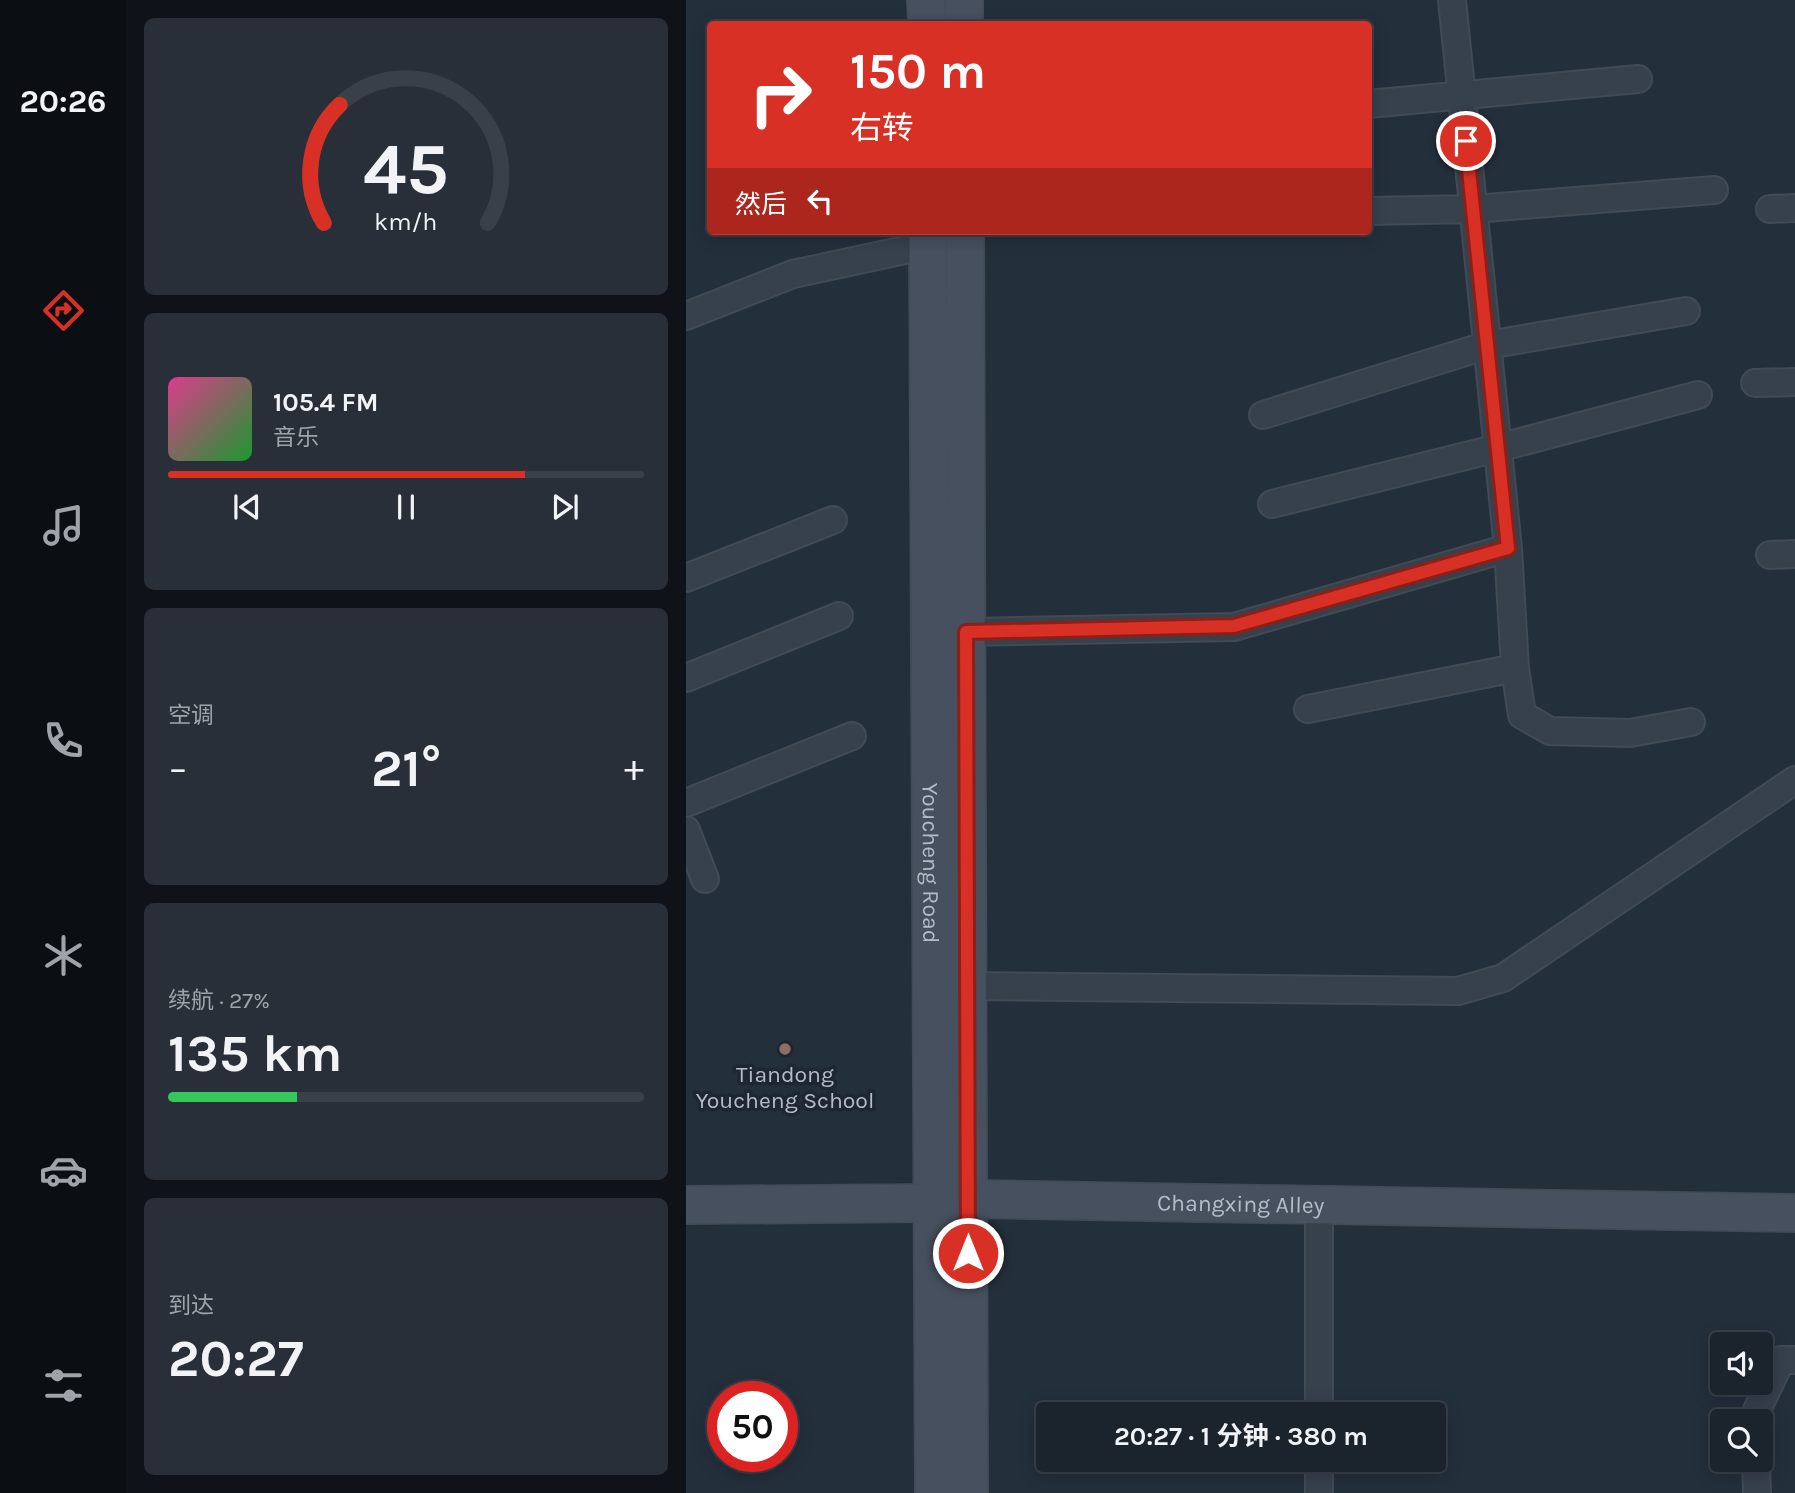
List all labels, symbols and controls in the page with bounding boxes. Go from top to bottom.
text: 150 m [850,43,986,100]
icon: right [735,49,826,140]
text: 20:26 [19,83,107,120]
text: 右转 [850,110,914,147]
pin [1436,111,1496,171]
icon: arrive [1447,122,1485,160]
text: 45 [363,126,449,211]
icon: left [801,182,839,220]
text: 然后 [735,189,787,220]
text: km/h [374,206,438,235]
icon: directions [39,286,88,335]
text: 105.4 FM [273,387,378,418]
text: 音乐 [273,424,319,451]
icon: previous [228,488,266,526]
icon: pause [387,488,425,526]
icon: next [546,488,584,526]
icon: music [39,501,88,550]
text: 空调 [168,702,214,729]
icon: phone [39,716,88,765]
text: 21° [371,738,441,799]
text: − [168,746,188,791]
text: + [624,746,644,791]
street label: Youcheng Road [917,783,945,943]
icon: climate [39,931,88,980]
text: 续航 · 27% [168,987,270,1014]
text: 135 km [168,1023,342,1084]
marker: Tiandong Youcheng School [777,1041,793,1057]
place label: Tiandong Youcheng School [696,1061,874,1114]
icon: car [39,1146,88,1195]
street label: Changxing Alley [1157,1189,1325,1219]
position arrow [931,1216,1005,1290]
text: 到达 [168,1292,214,1319]
text: 20:27 [168,1328,304,1389]
map controls [1710,1332,1773,1472]
button: sound [1710,1332,1773,1395]
icon: filters [39,1361,88,1410]
speed limit sign: 50 [707,1381,798,1472]
button: search [1710,1409,1773,1472]
text: 20:27 · 1 分钟 · 380 m [1114,1421,1368,1452]

